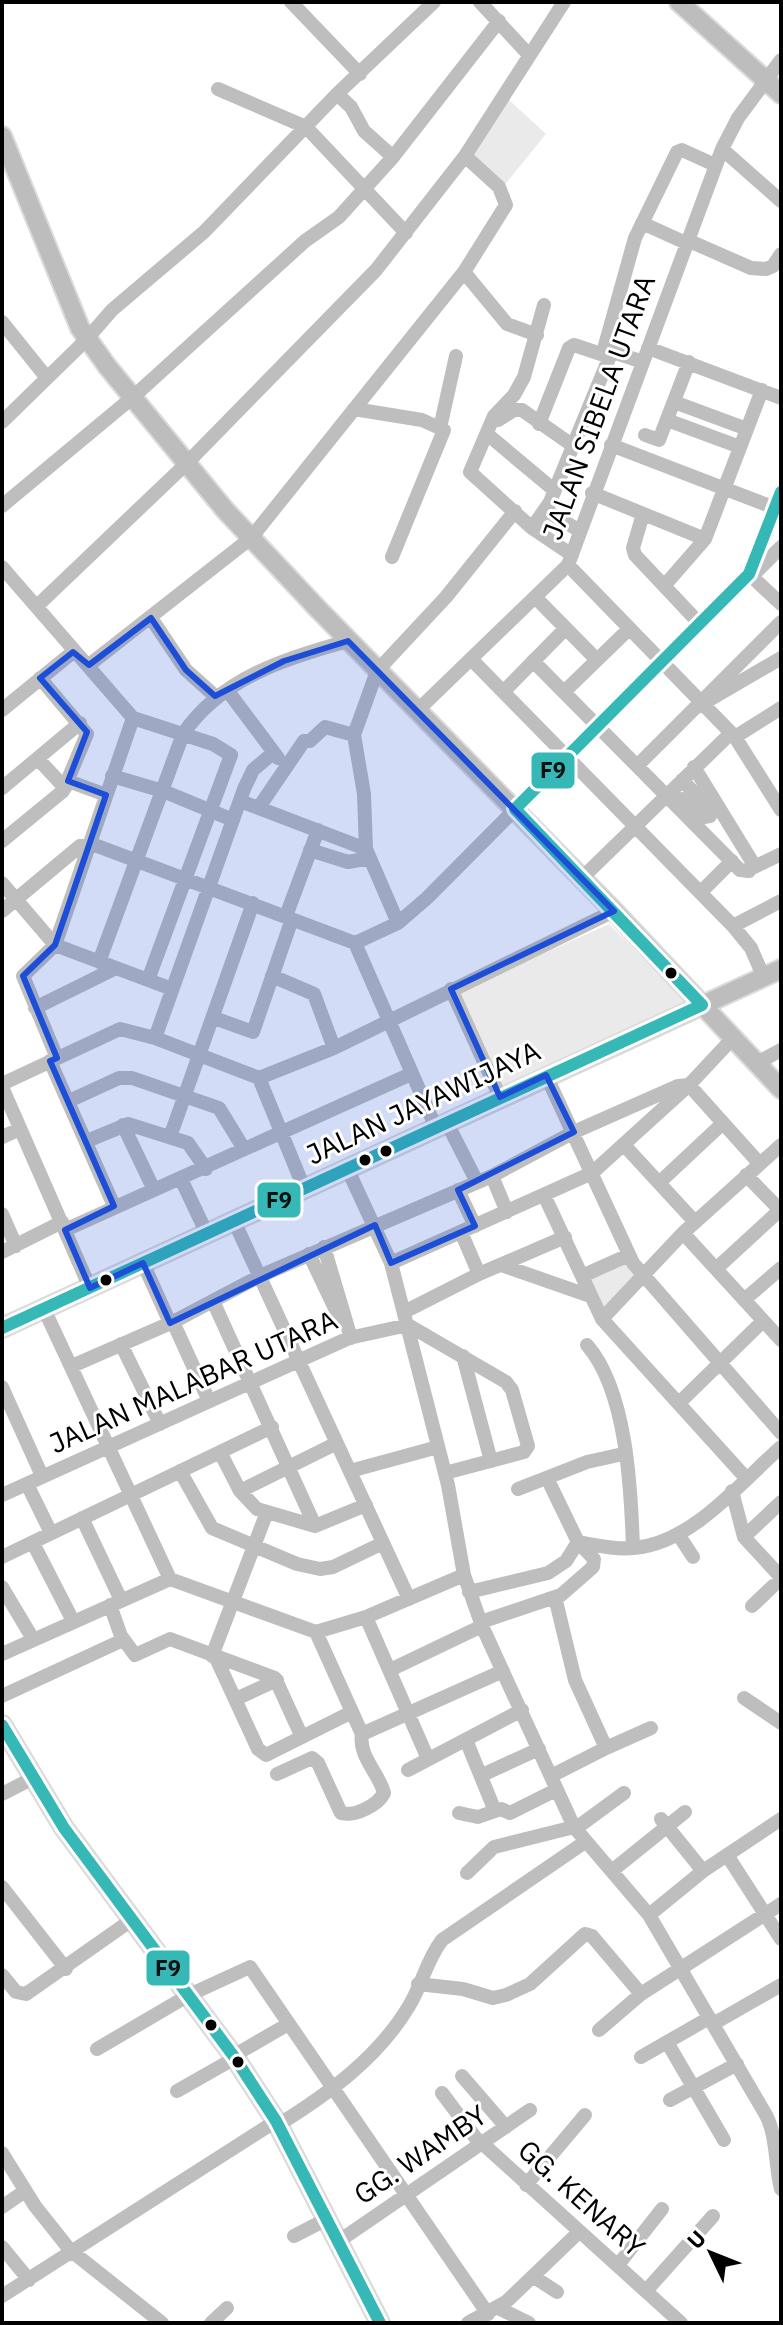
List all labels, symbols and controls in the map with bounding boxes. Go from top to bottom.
street label: JALAN SIBELA UTARA [533,269,663,544]
line badge: F9 [530,751,576,790]
text: F9 [540,755,566,784]
unlabelled marker [663,965,679,981]
street label: JALAN JAYAWIJAYA [300,1032,546,1172]
unlabelled marker [378,1143,394,1159]
unlabelled marker [357,1152,373,1168]
line badge: F9 [256,1181,302,1219]
text: F9 [266,1185,292,1214]
unlabelled marker [98,1272,114,1288]
street label: JALAN MALABAR UTARA [43,1301,343,1461]
line badge: F9 [145,1949,191,1987]
text: F9 [155,1953,181,1982]
unlabelled marker [203,2017,219,2033]
unlabelled marker [230,2054,246,2070]
street label: GG. WAMBY [346,2096,494,2212]
street label: GG. KENARY [511,2131,654,2265]
north arrow [671,2213,751,2293]
text: U [680,2224,712,2254]

